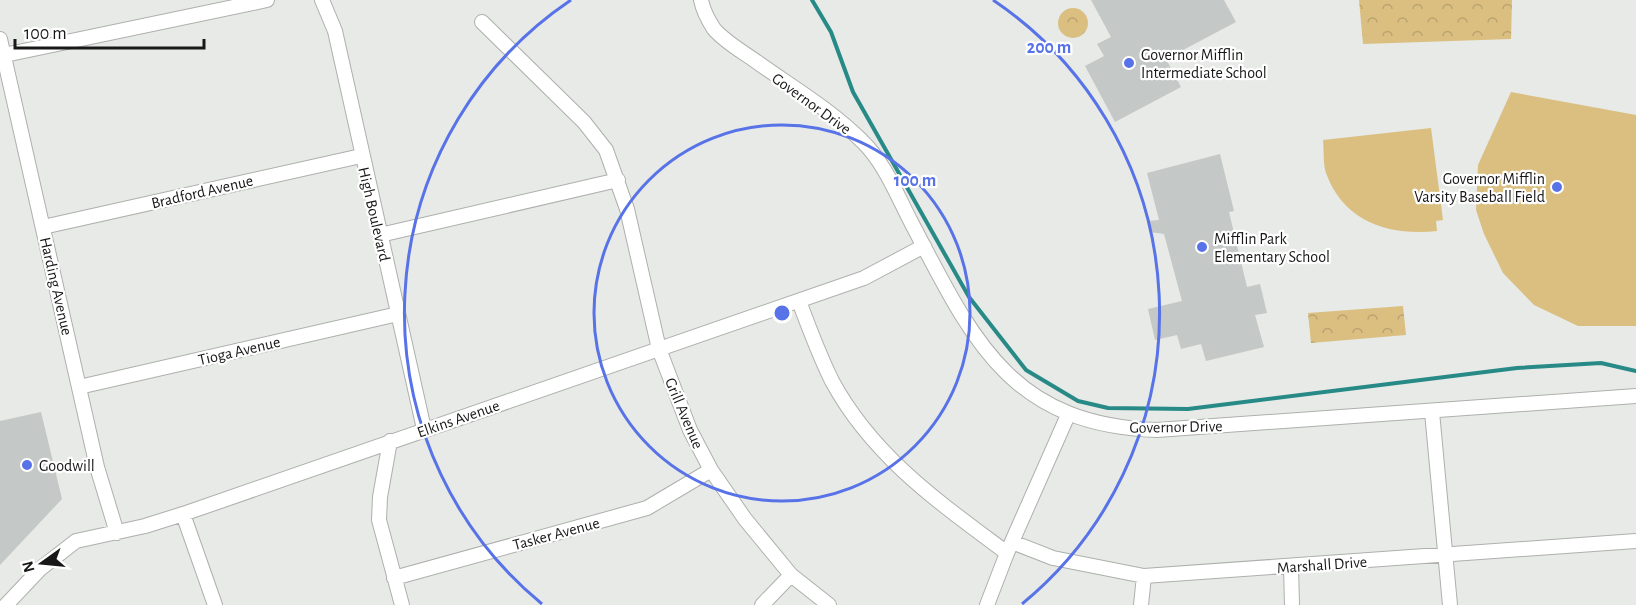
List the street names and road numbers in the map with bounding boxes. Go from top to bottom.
street label: Governor Drive [769,70,854,138]
street label: High Boulevard [355,165,393,263]
street label: Bradford Avenue [150,172,255,211]
street label: Harding Avenue [37,235,75,337]
street label: Tioga Avenue [197,334,282,368]
street label: Grill Avenue [662,376,706,451]
street label: Elkins Avenue [415,397,502,441]
street label: Governor Drive [1129,418,1223,436]
street label: Tasker Avenue [511,515,601,553]
street label: Marshall Drive [1276,554,1368,576]

